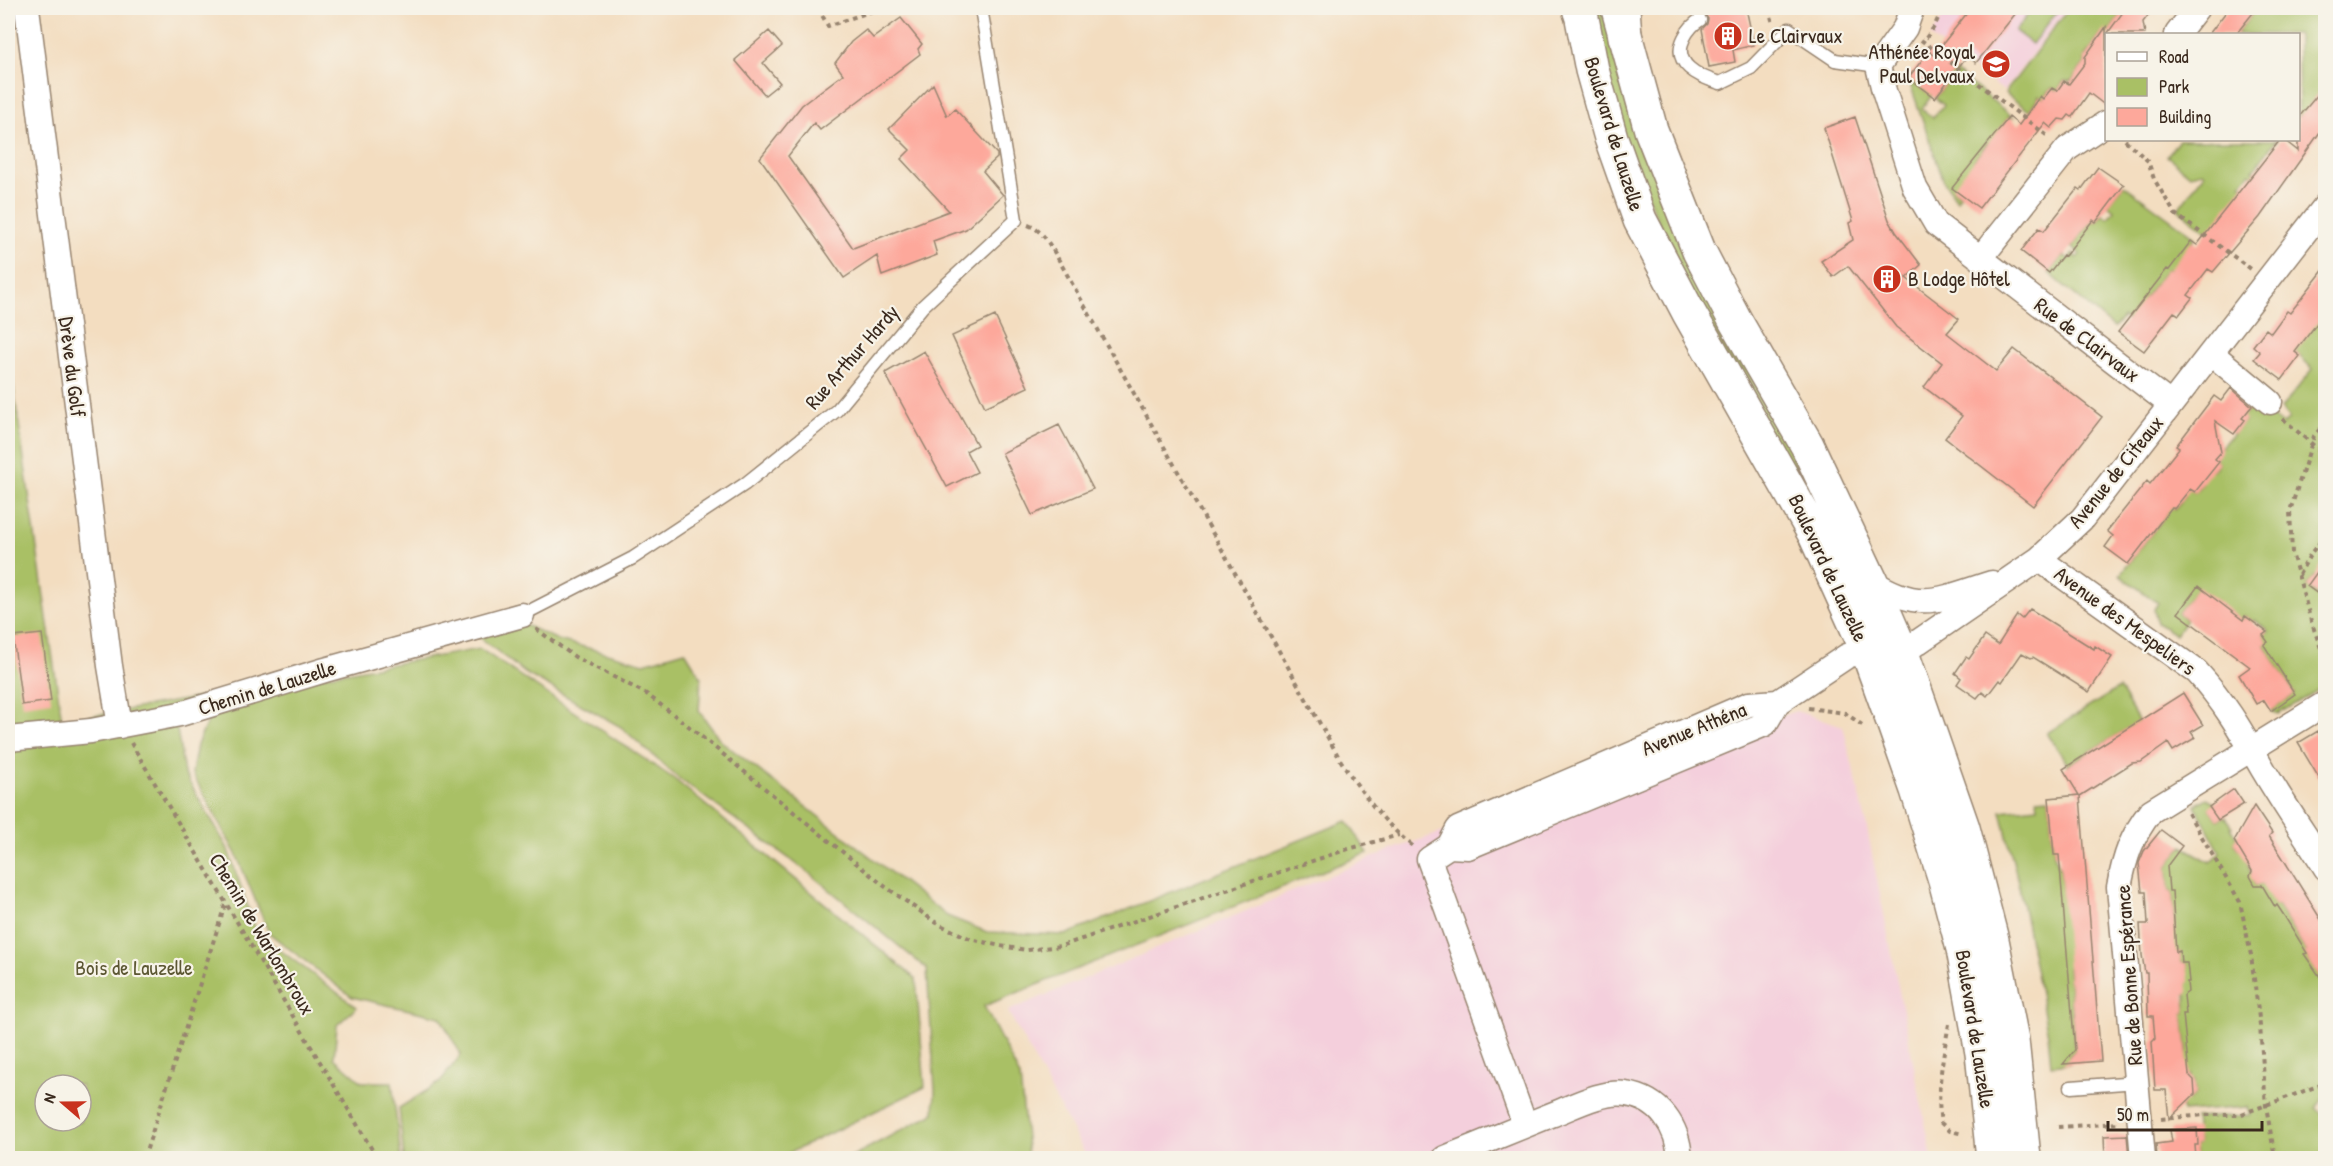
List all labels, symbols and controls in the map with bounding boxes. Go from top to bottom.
building icon: Le Clairvaux [1712,20,1744,52]
place label: Le Clairvaux [1749,21,1843,50]
legend [2105,33,2300,141]
place label: Athénée Royal Paul Delvaux [1869,37,1975,90]
text: Road [2159,44,2189,69]
school or university icon: Athénée Royal Paul Delvaux [1980,48,2012,80]
street label: Boulevard de Lauzelle [1577,53,1652,214]
text: Park [2159,74,2190,99]
text: Building [2159,104,2211,129]
building icon: B Lodge Hôtel [1871,263,1903,295]
place label: B Lodge Hôtel [1908,264,2010,293]
street label: Rue de Clairvaux [2029,290,2146,389]
street label: Rue Arthur Hardy [798,298,905,415]
street label: Drève du Golf [52,315,93,419]
street label: Avenue de Citeaux [2061,409,2170,534]
street label: Boulevard de Lauzelle [1782,489,1875,646]
street label: Avenue des Mespeliers [2049,559,2202,682]
street label: Chemin de Lauzelle [194,653,339,722]
street label: Avenue Athéna [1637,694,1750,763]
street label: Chemin de Warlombroux [203,847,322,1020]
street label: Rue de Bonne Espérance [2108,884,2149,1066]
street label: Boulevard de Lauzelle [1949,948,2002,1110]
park label: Bois de Lauzelle [75,953,193,982]
north arrow [33,1073,93,1133]
text: N [37,1090,61,1106]
scale bar [2108,1094,2262,1132]
text: 50 m [2117,1102,2149,1127]

